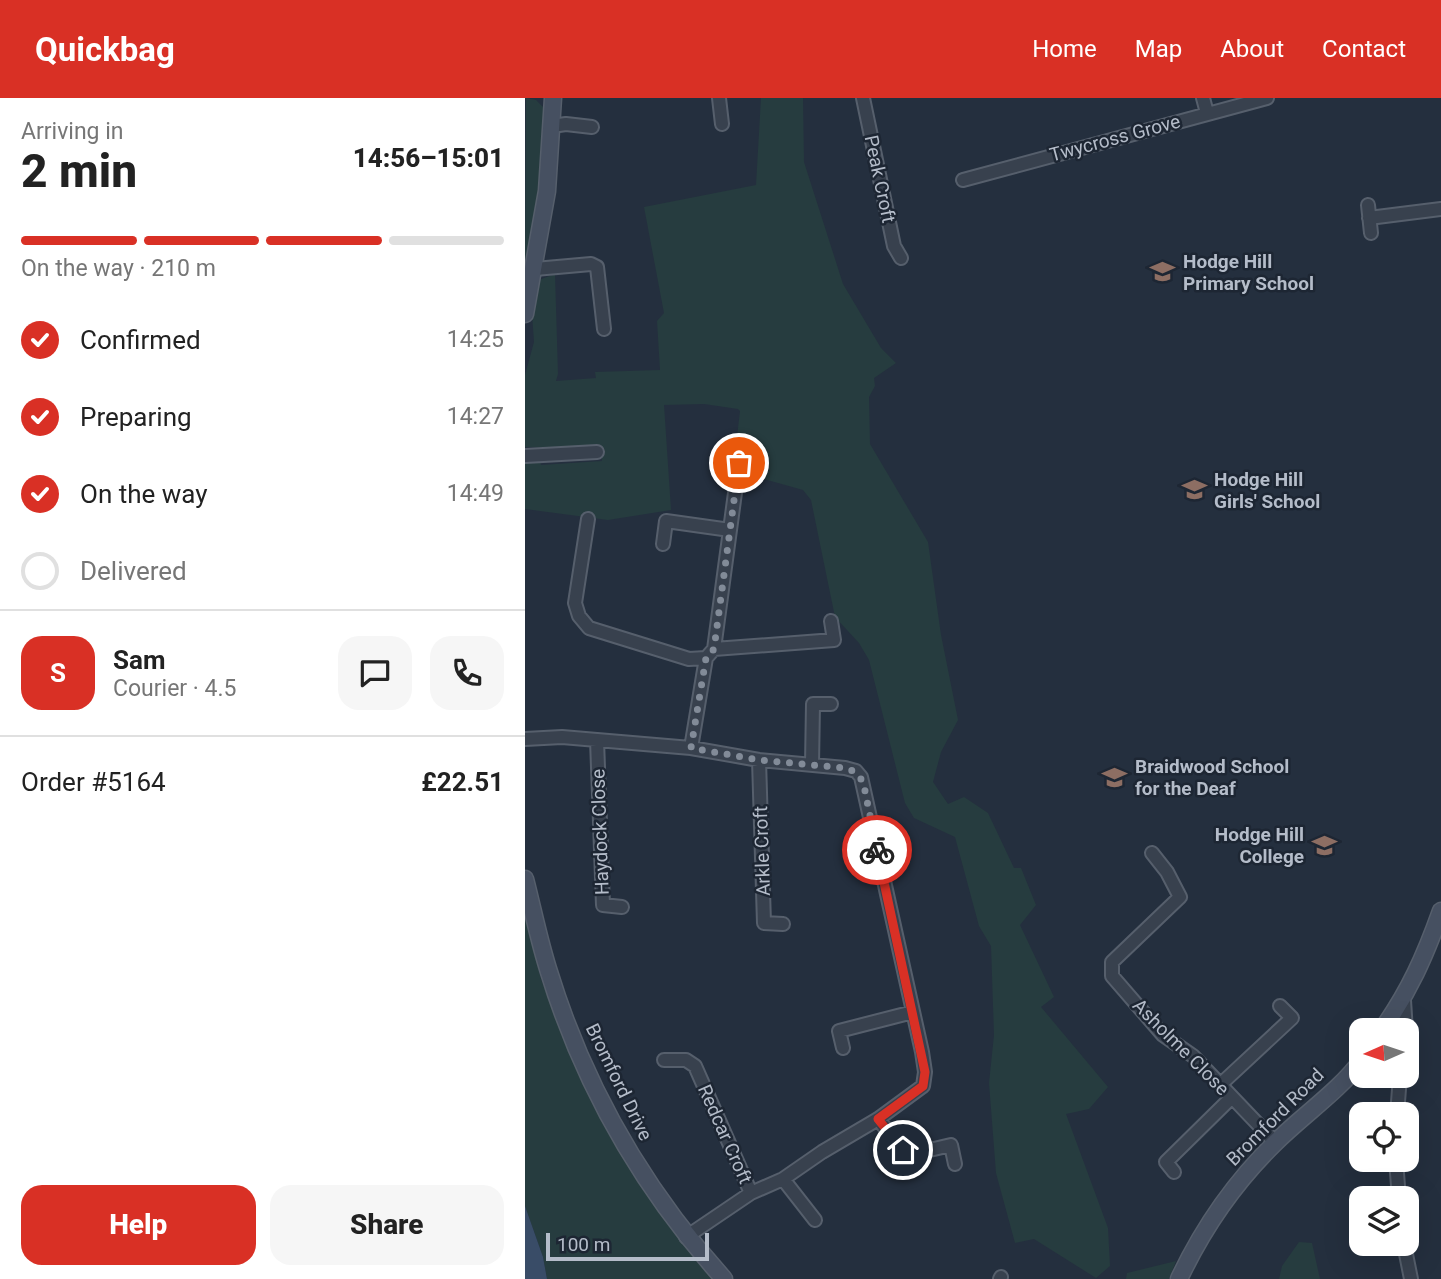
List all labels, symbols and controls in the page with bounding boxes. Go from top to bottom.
text: Quickbag [35,30,175,69]
text: Home [1032,35,1097,63]
text: Map [1135,35,1182,63]
text: About [1220,35,1284,63]
text: Contact [1322,35,1406,63]
street label: Twycross Grove [1047,110,1183,166]
text: Arriving in [21,118,124,145]
street label: Peak Croft [860,133,900,225]
text: 14:56–15:01 [353,143,504,173]
text: 2 min [21,144,137,198]
place label: Hodge Hill Primary School [1183,250,1314,295]
text: On the way · 210 m [21,255,216,282]
school or university icon: Hodge Hill Primary School [1149,258,1177,286]
icon: check [21,321,59,359]
text: Confirmed [80,325,201,355]
text: 14:25 [447,326,504,353]
icon: check [21,398,59,436]
text: Preparing [80,402,192,432]
text: 14:27 [447,403,504,430]
pin [709,433,769,493]
icon: bag [720,444,758,482]
place label: Hodge Hill Girls' School [1214,468,1320,513]
icon: check [21,475,59,513]
school or university icon: Hodge Hill Girls' School [1180,476,1208,504]
text: On the way [80,479,208,509]
text: 14:49 [447,480,504,507]
text: Delivered [80,556,187,586]
button: chat [338,636,412,710]
button: phone [430,636,504,710]
text: Sam [113,645,165,675]
text: S [50,658,66,688]
text: Courier · 4.5 [113,675,236,702]
place label: Braidwood School for the Deaf [1135,755,1289,800]
school or university icon: Braidwood School for the Deaf [1101,763,1129,791]
text: Order #5164 [21,767,166,797]
text: £22.51 [421,767,504,797]
street label: Haydock Close [586,769,614,895]
street label: Arkle Croft [749,806,775,896]
courier [842,815,912,885]
place label: Hodge Hill College [1215,823,1304,868]
icon: bike [858,831,896,869]
school or university icon: Hodge Hill College [1310,831,1338,859]
street label: Asholme Close [1128,994,1234,1100]
north arrow [1349,1018,1419,1088]
map controls [1349,1018,1419,1256]
street label: Bromford Drive [581,1020,657,1144]
street label: Bromford Road [1221,1063,1329,1171]
street label: Redcar Croft [693,1081,757,1187]
button: locate [1349,1102,1419,1172]
pin [873,1120,933,1180]
icon: home [884,1131,922,1169]
button: Help [21,1185,256,1265]
button: Share [270,1185,504,1265]
button: layers [1349,1186,1419,1256]
scale bar [546,1230,709,1262]
text: 100 m [557,1233,610,1256]

